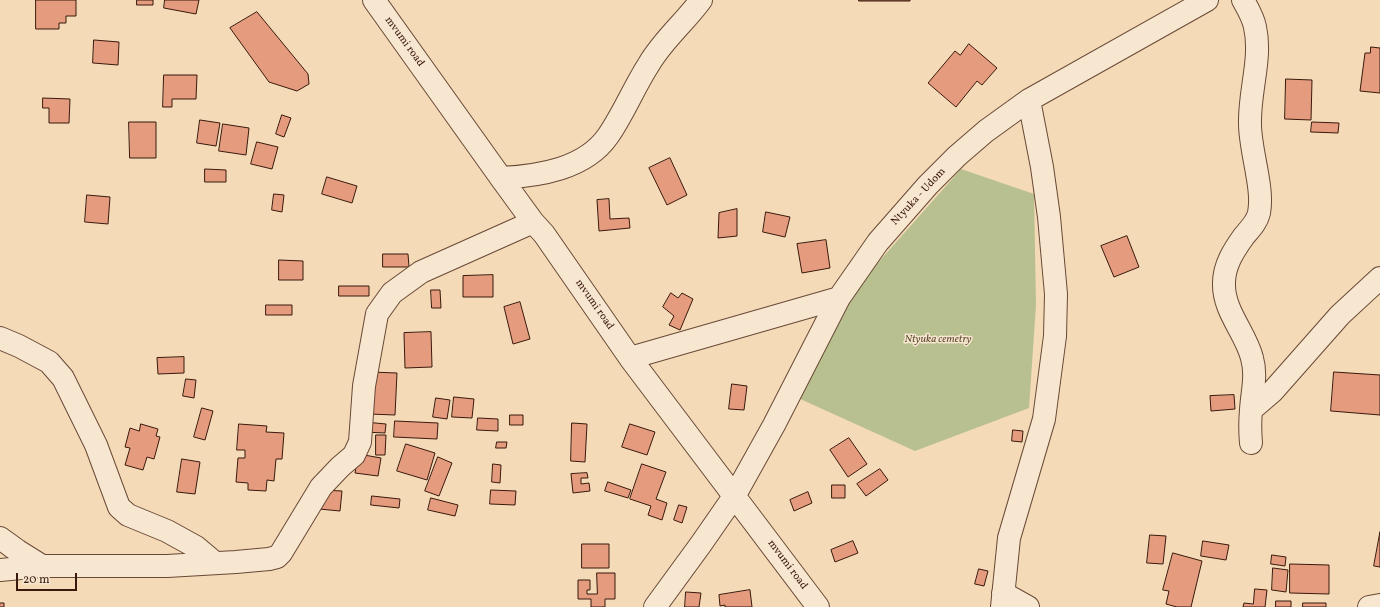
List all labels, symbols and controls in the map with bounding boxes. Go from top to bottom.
street label: mvumi road [381,14,427,70]
street label: Ntyuka - Udom [889,165,949,229]
street label: mvumi road [572,277,616,333]
park label: Ntyuka cemetry [905,333,971,347]
street label: mvumi road [764,538,810,592]
scale bar [18,565,79,591]
text: 20 m [23,572,50,588]

